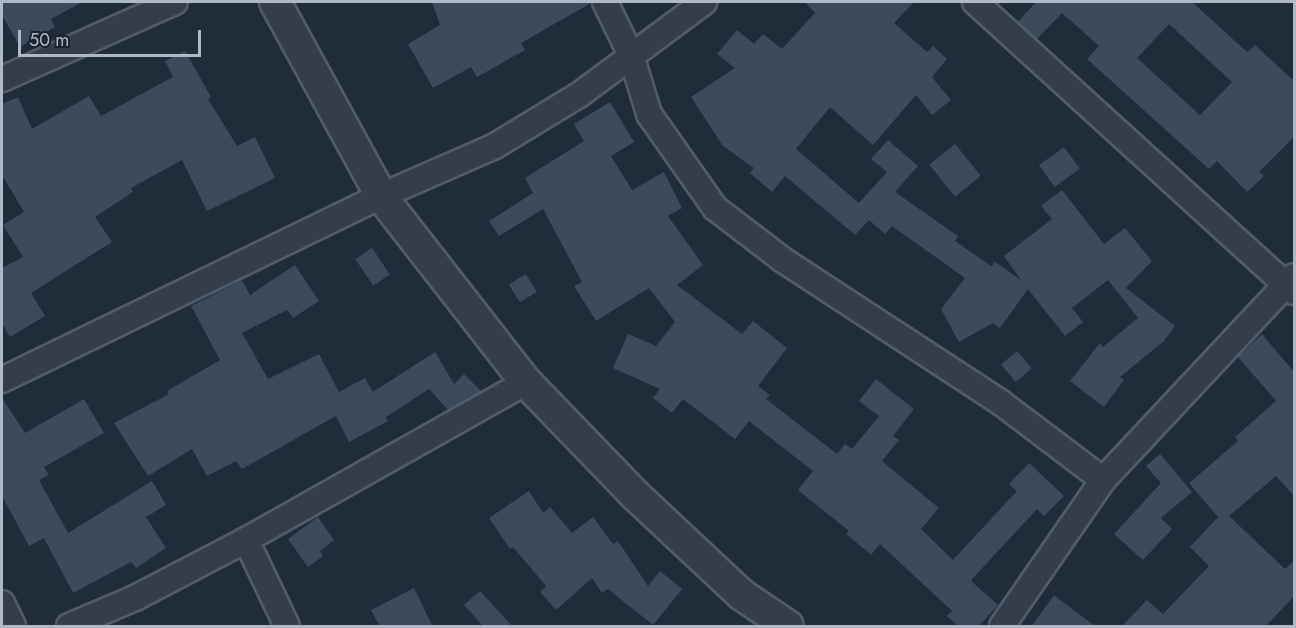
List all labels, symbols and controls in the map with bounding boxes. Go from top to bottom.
scale bar [21,18,204,56]
text: 50 m [29,27,69,53]

